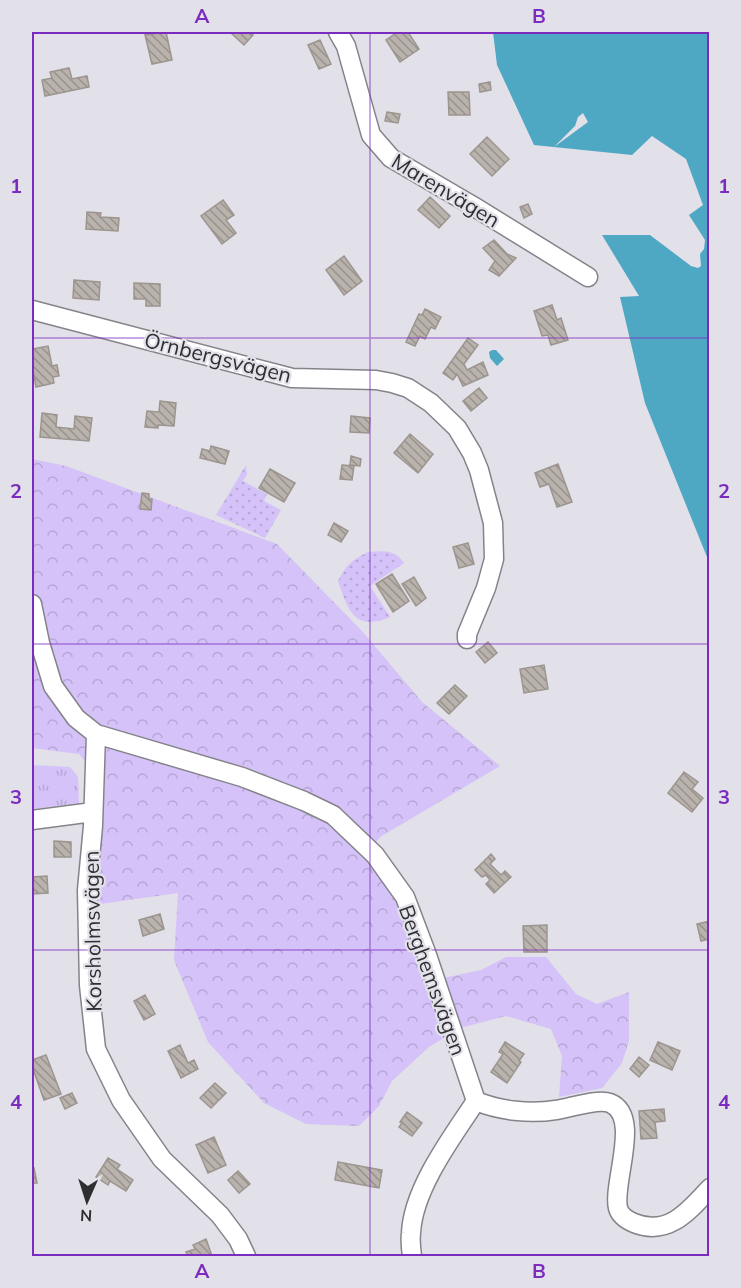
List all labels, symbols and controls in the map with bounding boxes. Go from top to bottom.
text: A [195,3,210,28]
text: B [532,3,546,28]
street label: Marenvägen [387,147,505,233]
text: 1 [10,173,22,198]
text: 1 [718,173,730,198]
street label: Örnbergsvägen [142,326,294,388]
text: 2 [10,478,22,503]
text: 2 [718,478,730,503]
text: 3 [10,784,22,809]
text: 3 [718,784,730,809]
street label: Korsholmsvägen [78,850,106,1012]
street label: Berghemsvägen [394,901,472,1059]
text: 4 [10,1089,22,1114]
text: 4 [718,1089,730,1114]
north arrow [57,1171,117,1231]
text: N [80,1206,93,1226]
text: A [195,1258,210,1283]
text: B [532,1258,546,1283]

